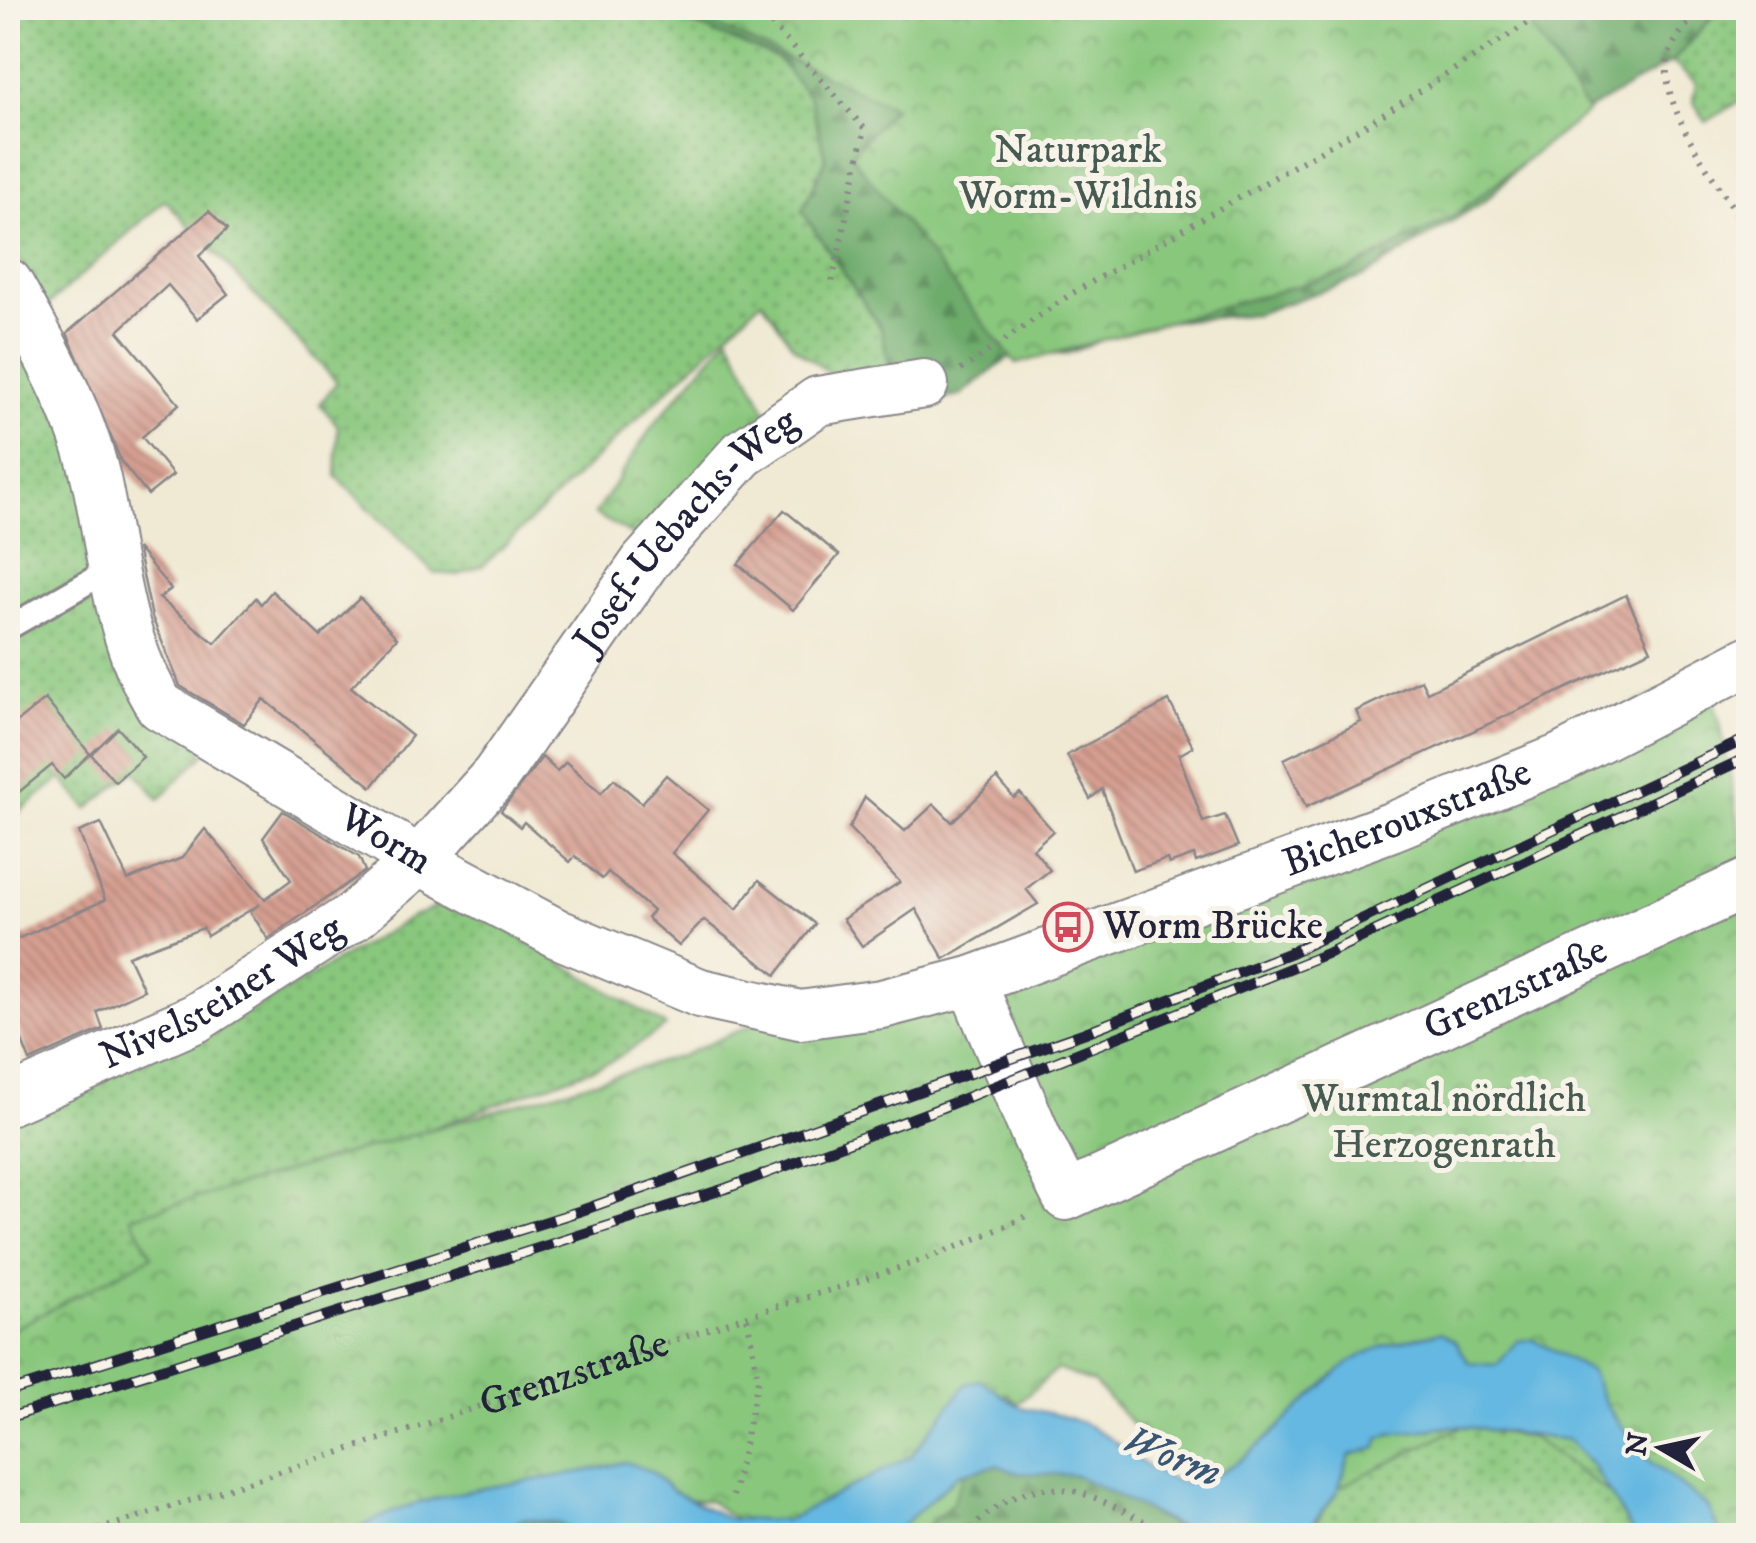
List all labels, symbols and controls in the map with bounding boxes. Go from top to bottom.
park label: Naturpark Worm-Wildnis [958,126,1197,222]
street label: Josef-Uebachs-Weg [561,397,808,667]
street label: Bicherouxstraße [1276,748,1539,889]
street label: Worm [329,793,441,887]
bus stop icon: Worm Brücke [1042,901,1094,953]
place label: Worm Brücke [1102,902,1323,952]
street label: Nivelsteiner Weg [93,904,354,1082]
street label: Grenzstraße [1416,926,1615,1053]
park label: Wurmtal nördlich Herzogenrath [1301,1075,1586,1171]
street label: Grenzstraße [473,1319,676,1430]
north arrow [1611,1398,1711,1498]
water label: Worm [1116,1414,1228,1500]
text: N [1619,1430,1657,1458]

